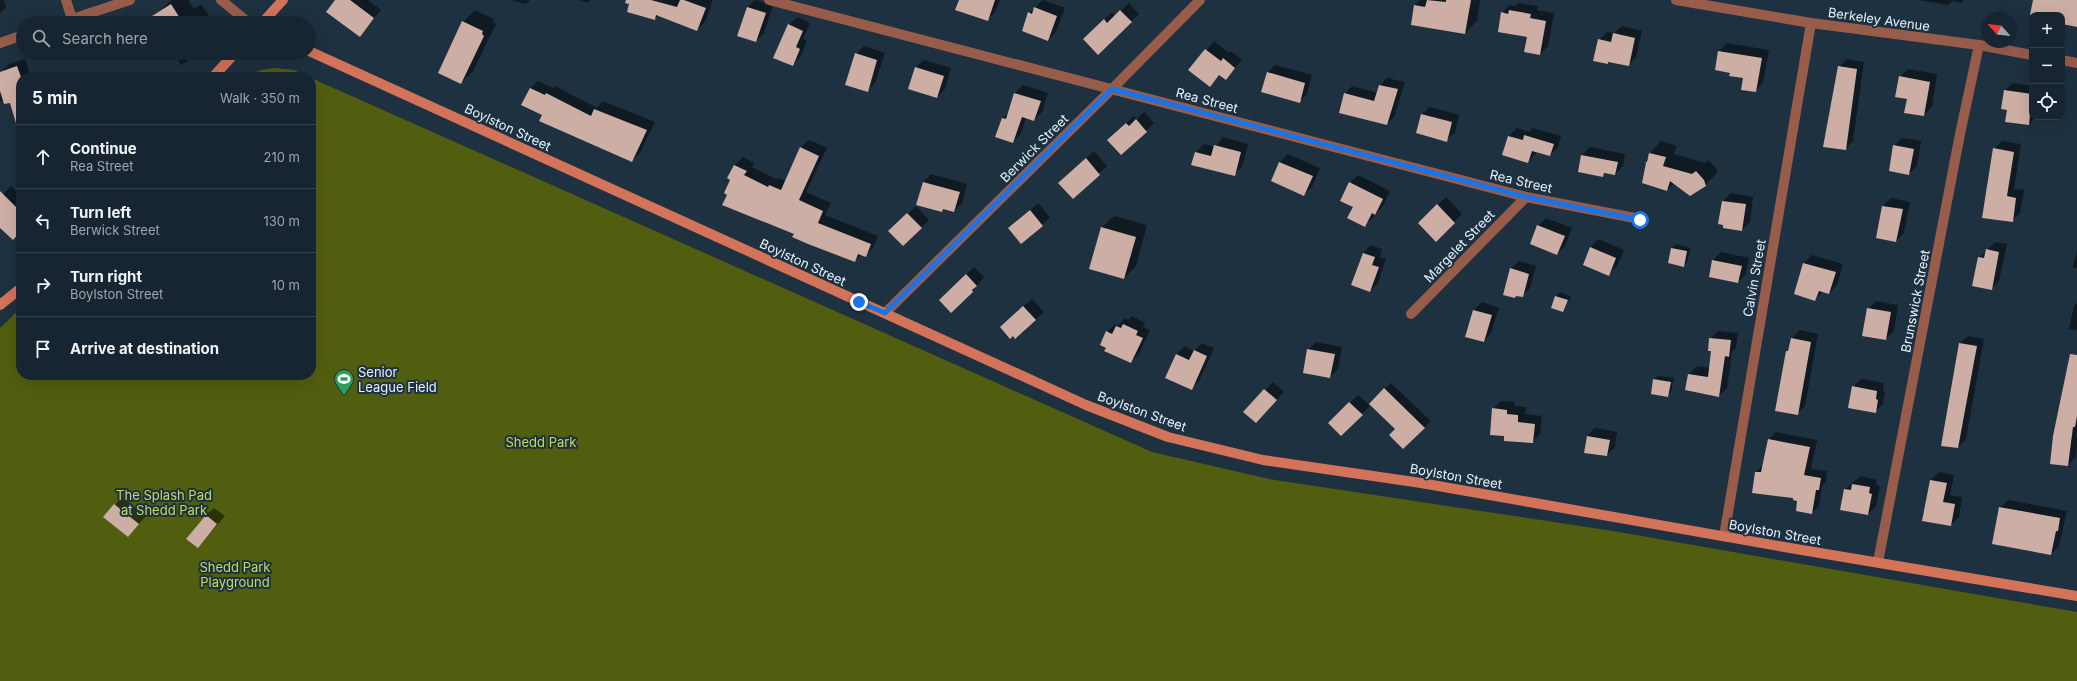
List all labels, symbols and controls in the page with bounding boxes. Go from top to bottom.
street label: Berkeley Avenue [1827,4,1931,34]
north arrow [1981,12,2017,48]
map controls [2029,12,2065,120]
button: + [2029,12,2065,48]
search box [16,16,316,60]
icon: search [30,27,52,49]
text: Search here [62,29,148,48]
button: − [2029,48,2065,84]
street label: Rea Street [1174,84,1240,116]
button: locate [2029,84,2065,120]
text: 5 min [32,88,78,108]
text: Walk · 350 m [220,90,300,106]
street label: Boylston Street [462,100,554,154]
street label: Berwick Street [997,111,1071,185]
text: Continue [70,139,137,158]
icon: ahead [32,146,54,168]
text: 210 m [264,149,300,165]
text: Rea Street [70,158,134,174]
street label: Rea Street [1488,166,1554,196]
text: Turn left [70,203,131,222]
street label: Margelet Street [1420,206,1498,286]
icon: left [32,210,54,232]
route start [1631,211,1649,229]
text: 130 m [263,213,300,229]
text: Berwick Street [70,222,160,238]
street label: Boylston Street [757,235,849,289]
street label: Calvin Street [1739,238,1769,318]
street label: Brunswick Street [1897,248,1933,354]
text: Turn right [70,267,142,286]
icon: right [32,274,54,296]
text: 10 m [271,277,300,293]
text: Boylston Street [70,286,163,302]
route end [850,293,868,311]
icon: arrive [32,338,54,360]
text: Arrive at destination [70,339,219,358]
place label: Senior League Field [358,364,437,395]
sports icon: Senior League Field [333,368,355,396]
street label: Boylston Street [1095,388,1189,434]
park label: Shedd Park [505,434,577,450]
street label: Boylston Street [1409,460,1503,492]
park label: The Splash Pad at Shedd Park [116,487,212,518]
street label: Boylston Street [1728,516,1822,548]
park label: Shedd Park Playground [199,559,271,590]

